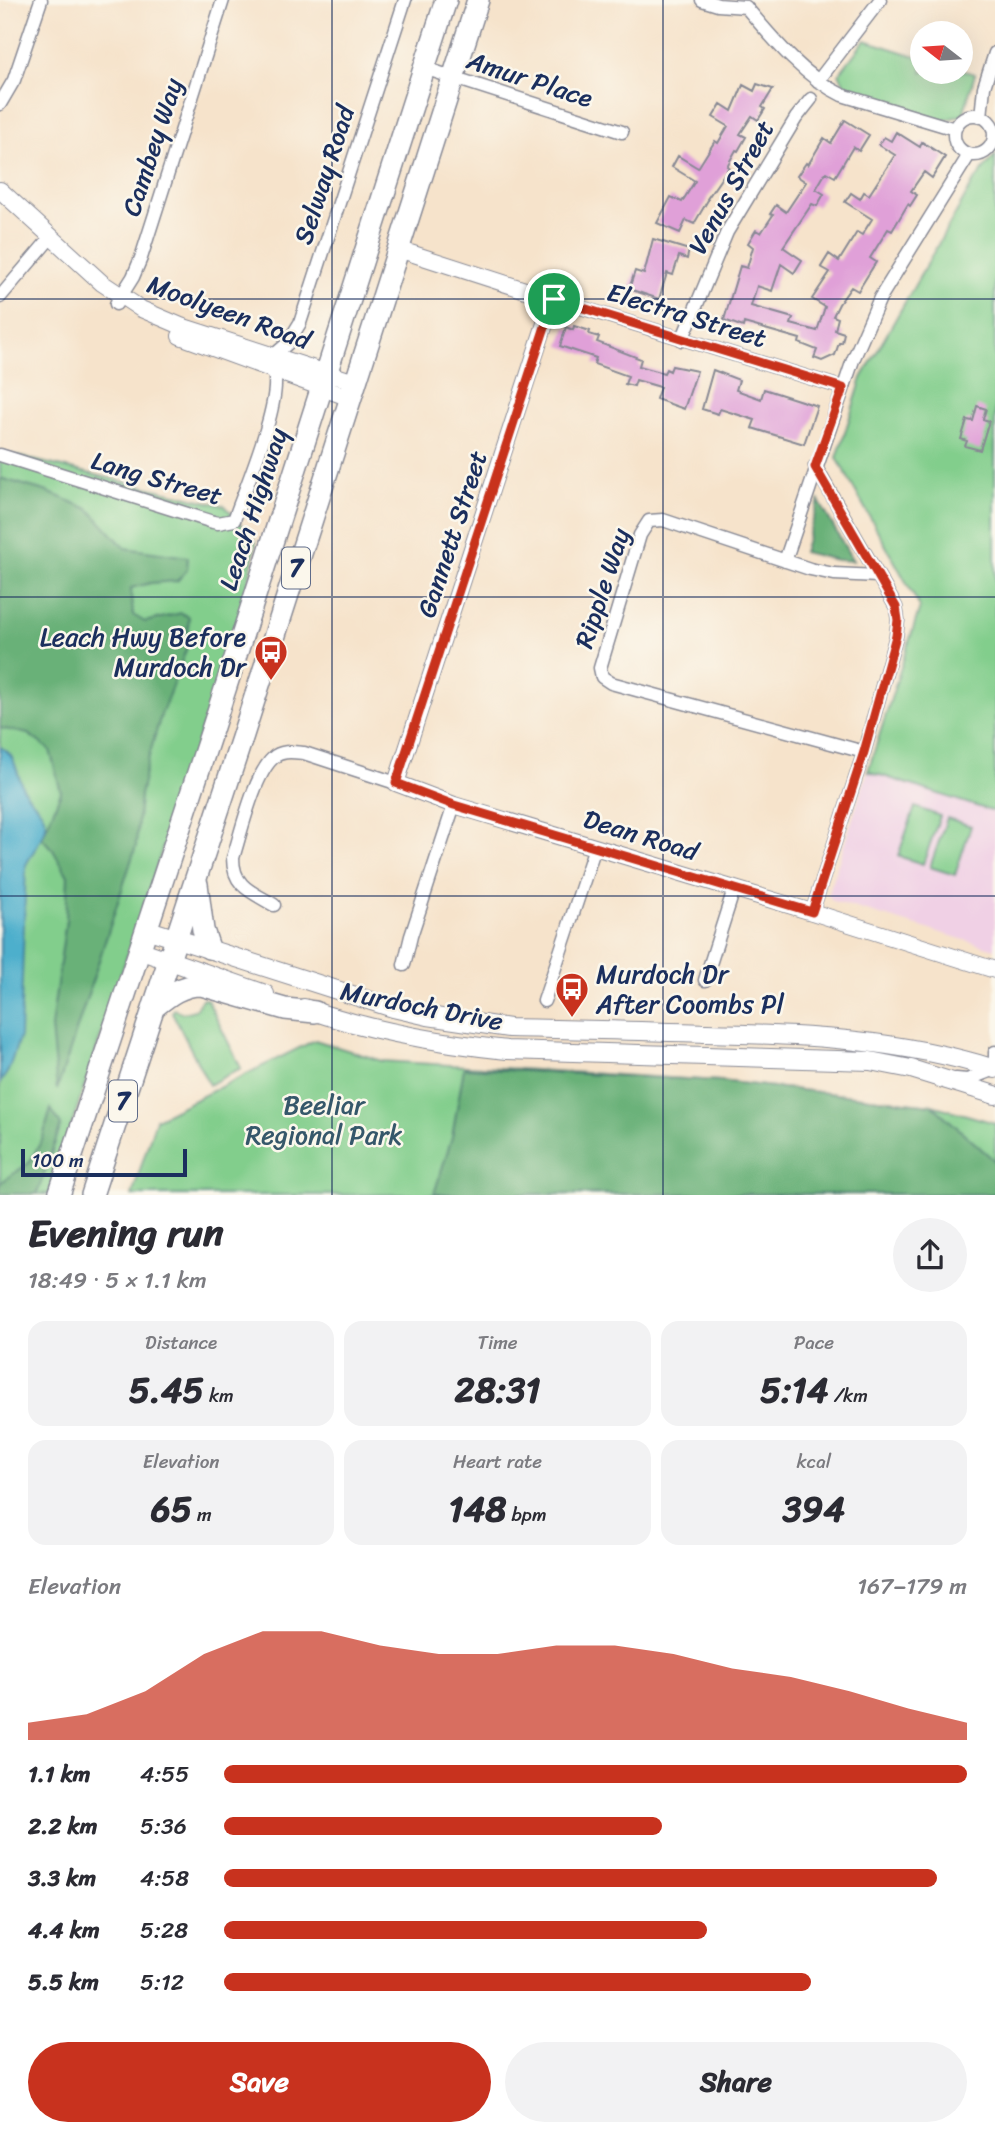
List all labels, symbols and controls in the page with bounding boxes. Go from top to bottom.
north arrow [910,21,973,84]
map controls [910,21,973,84]
street label: Amur Place [460,37,599,121]
street label: Cambey Way [108,71,196,222]
street label: Selway Road [280,97,369,250]
street label: Venus Street [675,111,787,263]
street label: Moolyeen Road [141,261,319,364]
pin [524,269,584,329]
street label: Electra Street [601,269,773,361]
icon: arrive [535,280,573,318]
street label: Leach Highway [205,421,301,596]
street label: Lang Street [86,437,228,519]
street label: Gannett Street [403,444,501,624]
street label: Ripple Way [561,521,643,654]
road number: 7 [282,548,310,588]
place label: Leach Hwy Before Murdoch Dr [40,614,247,690]
bus stop icon: Leach Hwy Before Murdoch Dr [252,633,290,682]
street label: Dean Road [578,796,706,875]
place label: Murdoch Dr After Coombs Pl [595,951,784,1027]
street label: Murdoch Drive [337,968,507,1044]
bus stop icon: Murdoch Dr After Coombs Pl [553,970,591,1019]
road number: 7 [109,1080,137,1121]
park label: Beeliar Regional Park [246,1082,403,1158]
text: 100 m [32,1144,84,1177]
scale bar [21,1146,187,1177]
text: Evening run [28,1200,224,1267]
button: share [893,1218,967,1292]
text: 18:49 · 5 × 1.1 km [28,1260,207,1301]
text: Distance [145,1326,217,1359]
text: Time [477,1326,518,1359]
text: Pace [794,1326,834,1359]
text: 5.45 [129,1359,204,1421]
text: 28:31 [454,1359,541,1421]
text: 5:14 [760,1359,829,1421]
text: km [204,1379,234,1412]
text: /km [829,1379,868,1412]
text: Elevation [143,1445,220,1478]
text: Heart rate [453,1445,542,1478]
text: kcal [797,1445,831,1478]
text: 65 [151,1478,192,1540]
text: 148 [448,1478,506,1540]
text: 394 [783,1478,845,1540]
text: m [192,1498,212,1531]
text: bpm [506,1498,546,1531]
text: Elevation [28,1566,121,1607]
text: 167–179 m [857,1566,967,1607]
text: 1.1 km [28,1754,91,1795]
text: 4:55 [140,1754,189,1795]
text: 2.2 km [28,1806,97,1847]
text: 5:36 [140,1806,187,1847]
text: 3.3 km [28,1858,96,1899]
text: 4:58 [140,1858,189,1899]
text: 4.4 km [28,1910,100,1951]
text: 5:28 [140,1910,188,1951]
text: 5.5 km [28,1962,99,2003]
text: 5:12 [140,1962,184,2003]
button: Save [28,2042,491,2122]
button: Share [505,2042,967,2122]

